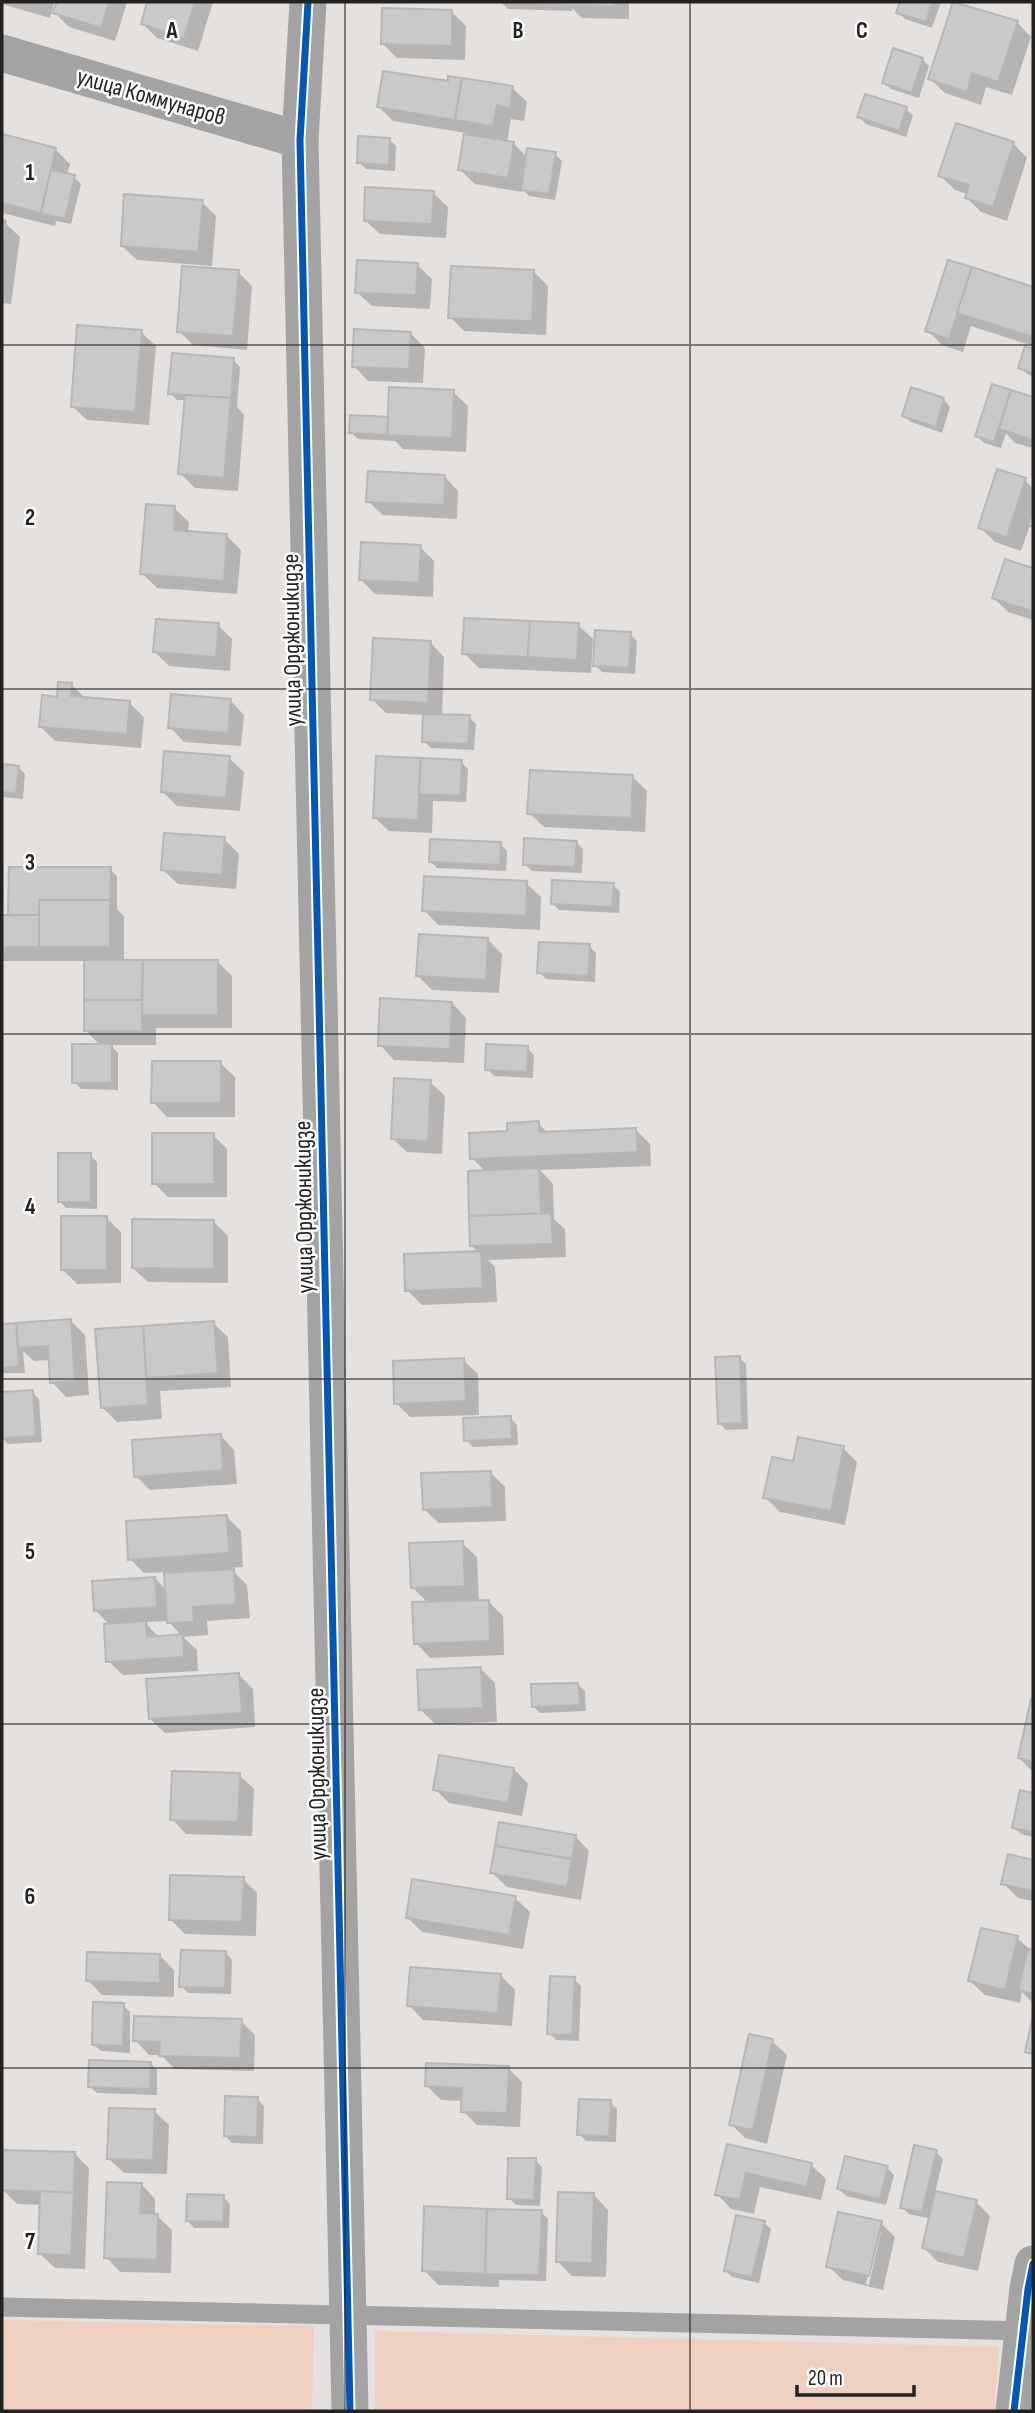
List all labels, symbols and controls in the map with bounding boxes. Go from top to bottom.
text: A [166,17,179,45]
text: B [513,17,524,45]
text: C [856,17,868,45]
street label: улица Коммунаров [73,62,229,132]
text: 1 [25,159,35,187]
text: 2 [25,504,35,532]
street label: улица Орджоникидзе [276,553,308,727]
text: 3 [25,849,35,877]
street label: улица Орджоникидзе [288,1120,320,1294]
text: 4 [25,1193,36,1221]
text: 5 [25,1538,35,1566]
street label: улица Орджоникидзе [301,1687,333,1861]
text: 6 [25,1883,35,1911]
text: 7 [25,2228,35,2256]
scale bar [797,2354,914,2398]
text: 20 m [808,2366,843,2391]

